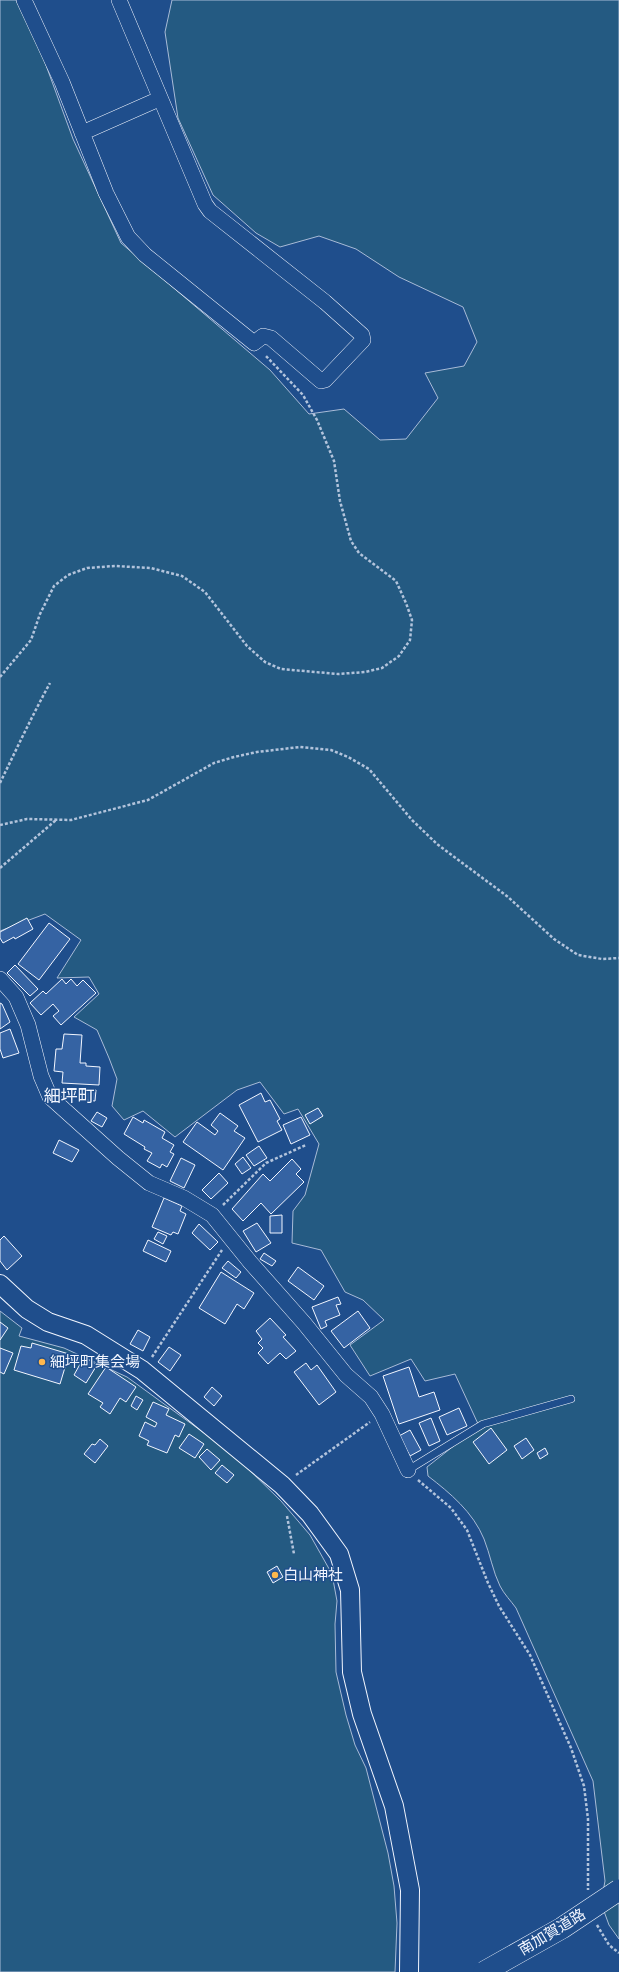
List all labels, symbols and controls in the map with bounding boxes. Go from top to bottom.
district label: 細坪町 [44,1085,95,1107]
place label: 細坪町集会場 [50,1352,140,1371]
marker: 細坪町集会場 [37,1357,47,1367]
place label: 白山神社 [283,1565,343,1584]
marker: 白山神社 [270,1570,280,1580]
street label: 南加賀道路 [515,1904,589,1959]

